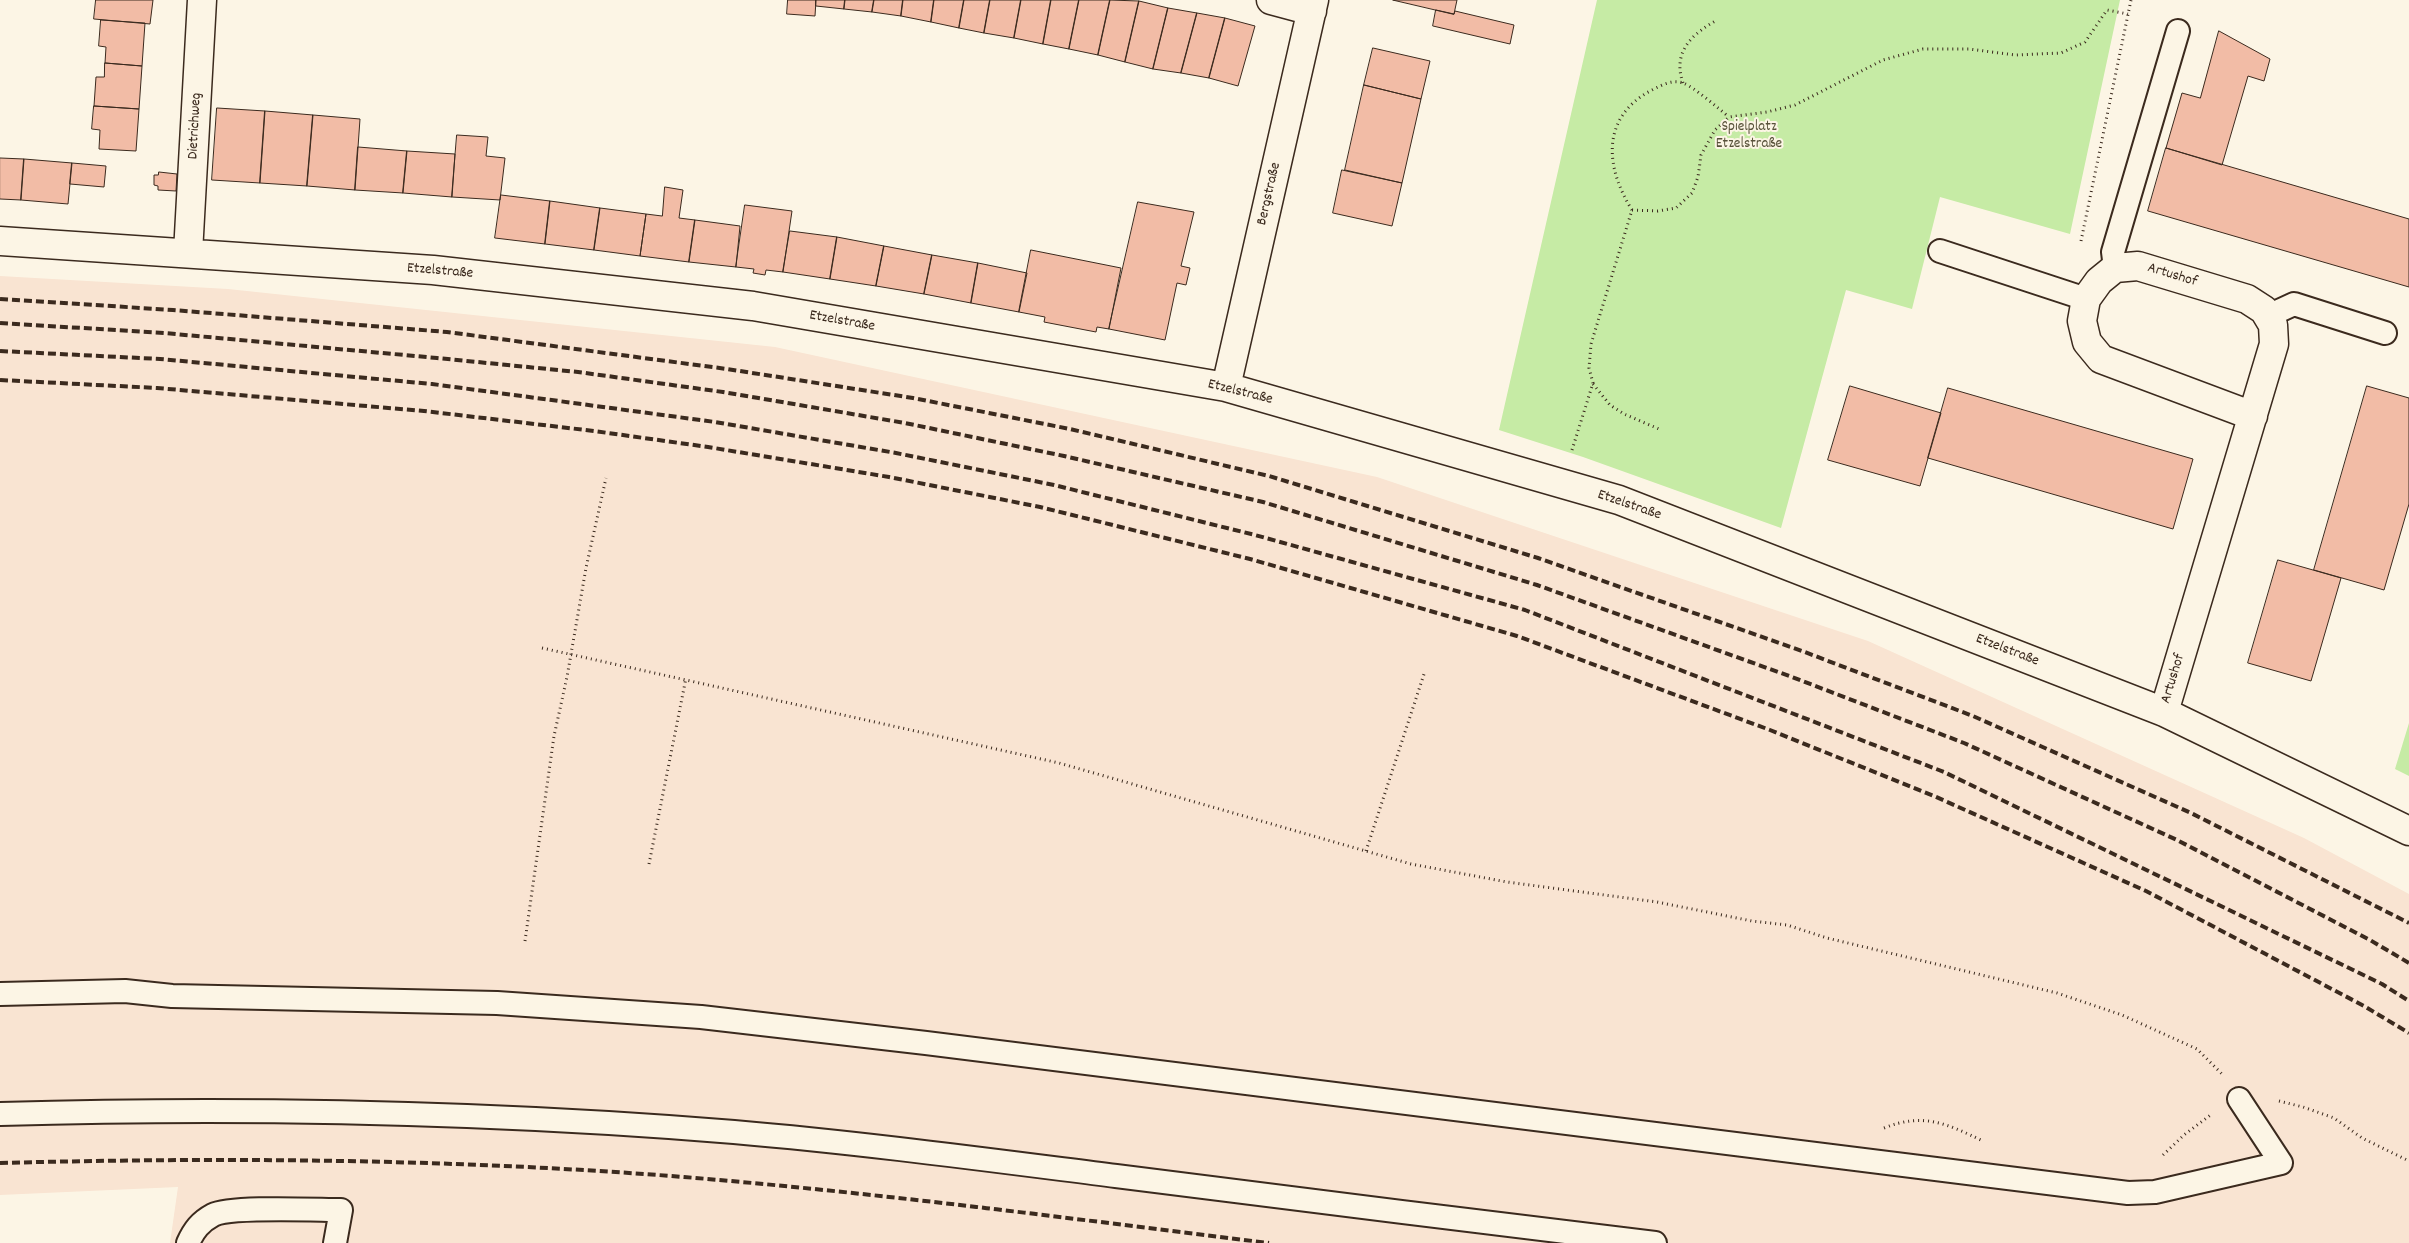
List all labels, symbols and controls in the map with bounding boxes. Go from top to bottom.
street label: Dietrichweg [185,92,207,160]
park label: Spielplatz Etzelstraße [1716,119,1782,154]
street label: Bergstraße [1254,161,1286,227]
street label: Etzelstraße [406,260,474,284]
street label: Artushof [2145,260,2199,292]
street label: Etzelstraße [808,307,876,337]
street label: Etzelstraße [1206,376,1274,410]
street label: Etzelstraße [1595,487,1663,525]
street label: Etzelstraße [1973,631,2041,671]
street label: Artushof [2158,652,2190,706]

